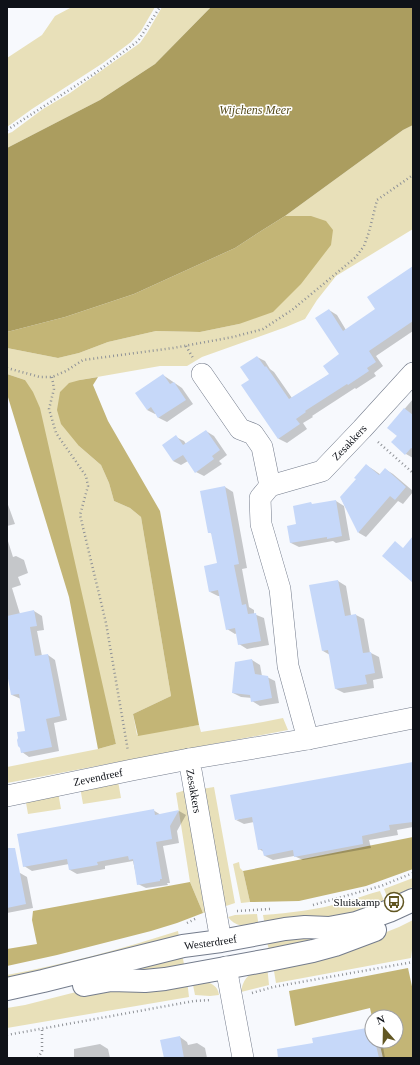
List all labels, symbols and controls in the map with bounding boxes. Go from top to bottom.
water label: Wijchens Meer [219,103,291,117]
street label: Zesakkers [329,422,369,463]
street label: Zevendreef [72,766,124,788]
street label: Zesakkers [184,768,204,814]
bus stop icon: Sluiskamp [383,891,405,913]
place label: Sluiskamp [334,896,380,908]
street label: Westerdreef [184,932,238,952]
north arrow [364,1009,404,1049]
text: N [375,1013,386,1027]

